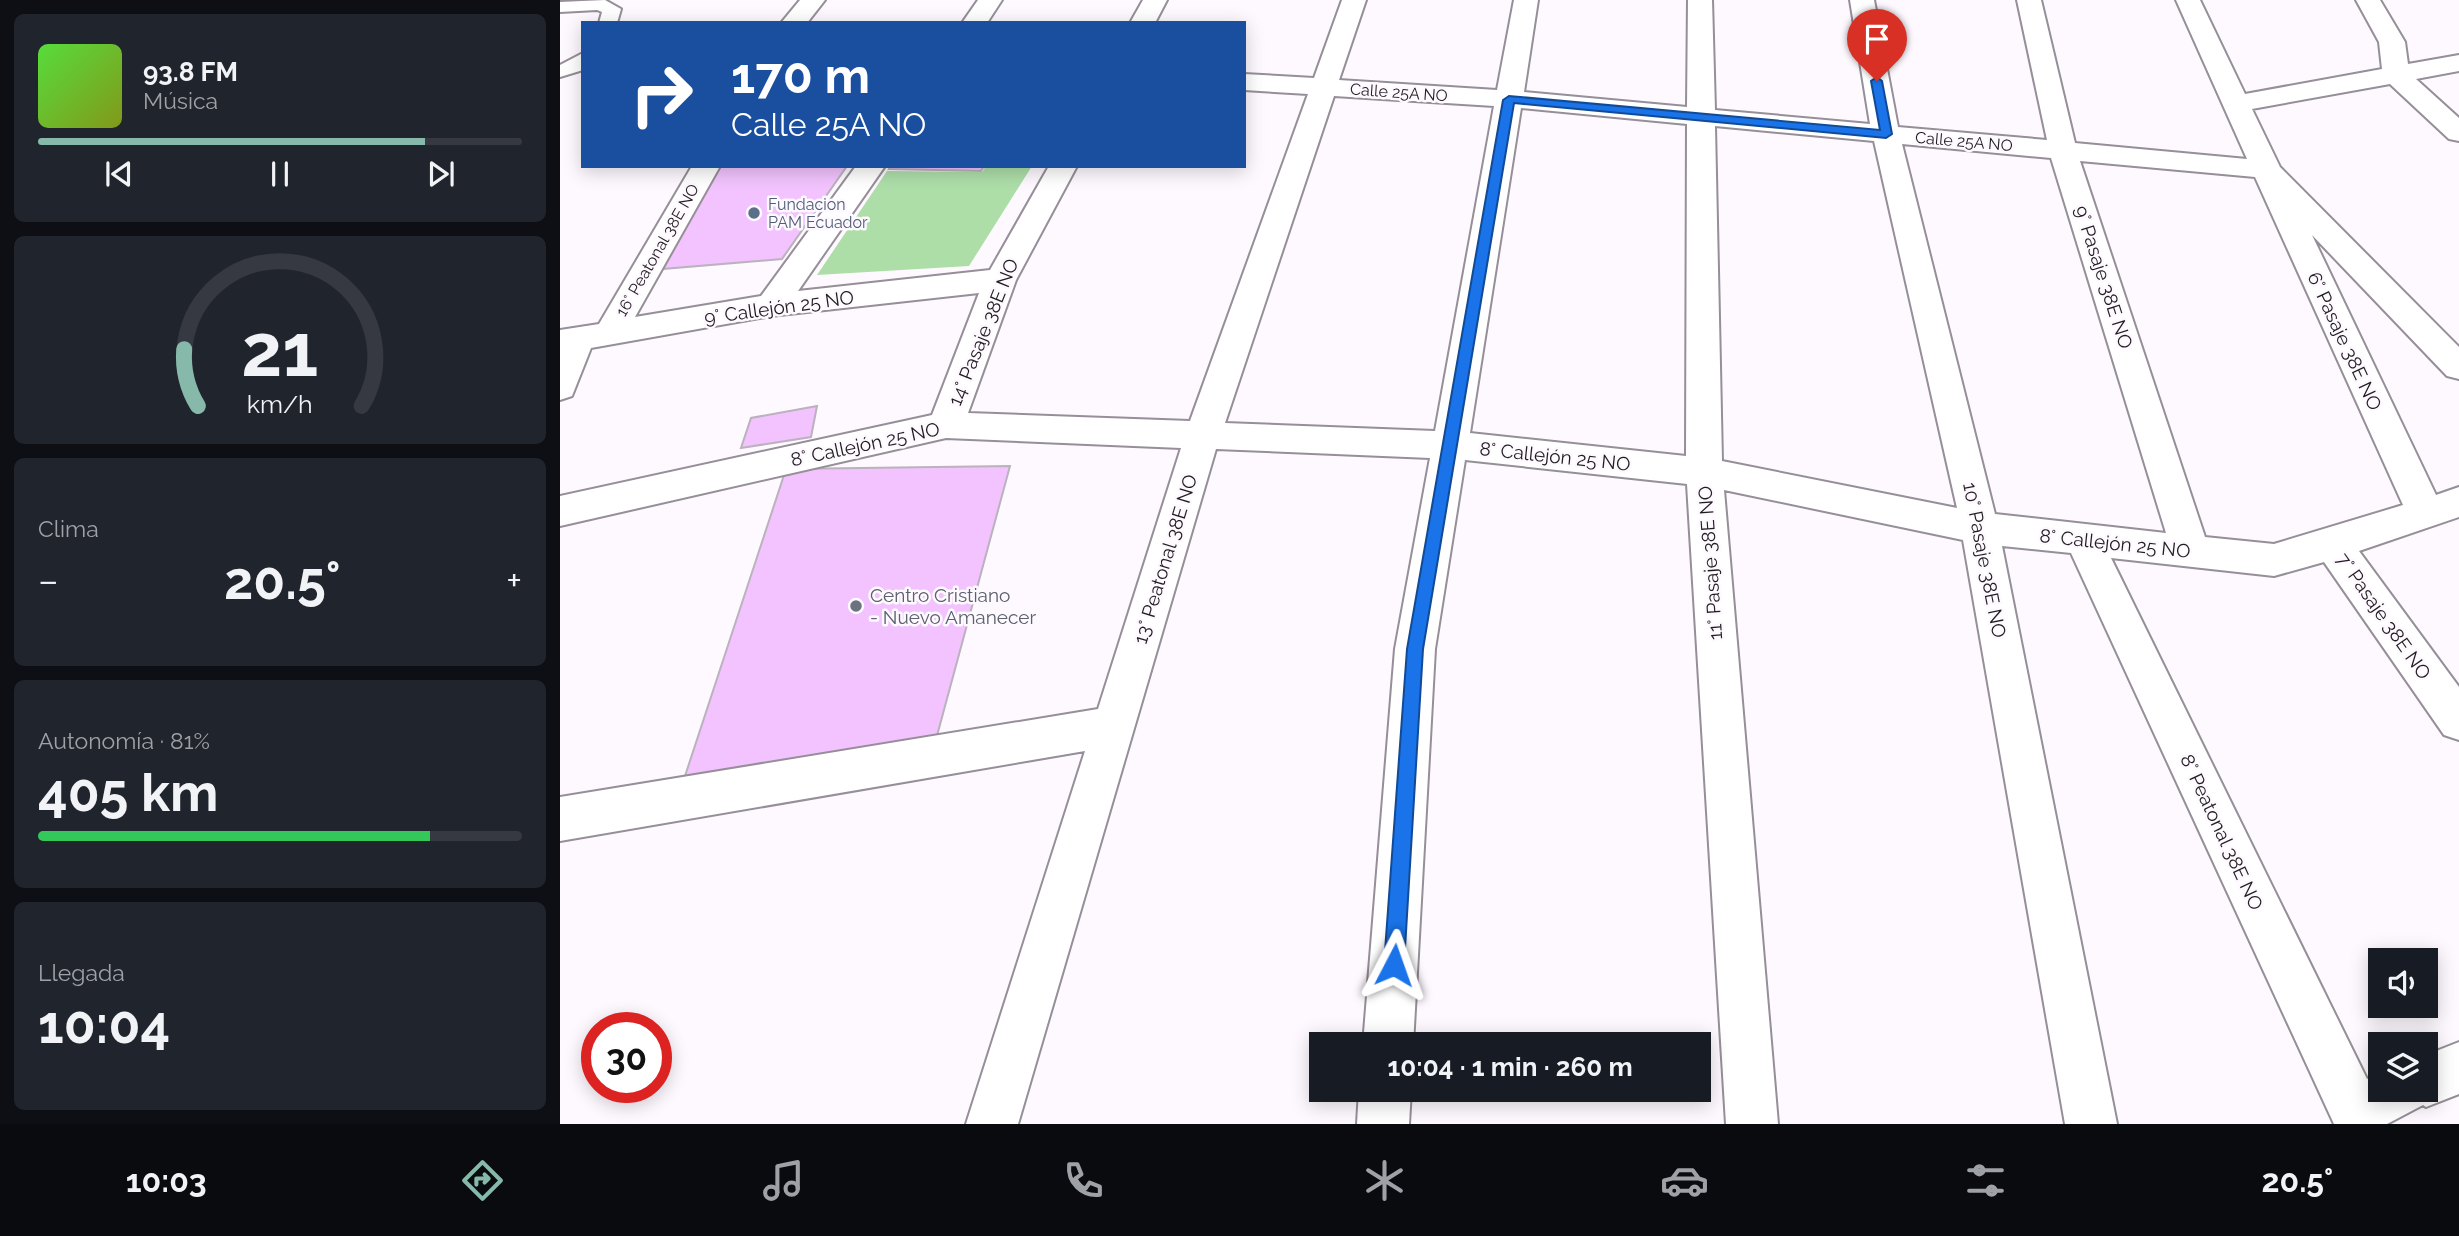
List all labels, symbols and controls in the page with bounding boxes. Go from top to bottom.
pin [1847,9,1907,81]
icon: arrive [1858,20,1896,58]
text: 170 m [731,47,870,104]
icon: right [616,49,707,140]
text: 93.8 FM [143,57,238,87]
street label: Calle 25A NO [1350,80,1448,105]
text: Música [143,87,218,114]
text: Calle 25A NO [731,106,926,143]
street label: Calle 25A NO [1914,128,2013,155]
icon: previous [100,155,138,193]
icon: pause [261,155,299,193]
icon: next [422,155,460,193]
street label: 16° Peatonal 38E NO [612,181,703,320]
place label: Fundacion PAM Ecuador [768,195,868,232]
street label: 9° Pasaje 38E NO [2071,203,2137,351]
marker: Fundacion PAM Ecuador [746,205,762,221]
street label: 14° Pasaje 38E NO [943,255,1023,409]
street label: 6° Pasaje 38E NO [2303,268,2387,414]
street label: 9° Callejón 25 NO [703,286,855,328]
text: 21 [241,308,319,393]
text: km/h [247,389,313,419]
street label: 8° Callejón 25 NO [789,417,941,471]
street label: 8° Callejón 25 NO [1478,437,1632,475]
street label: 13° Peatonal 38E NO [1129,472,1201,646]
street label: 10° Pasaje 38E NO [1959,480,2011,640]
street label: 11° Pasaje 38E NO [1694,485,1726,641]
text: Clima [38,515,99,542]
street label: 8° Callejón 25 NO [2038,524,2192,562]
street label: 7° Pasaje 38E NO [2332,549,2436,683]
text: 20.5° [224,550,341,611]
text: − [38,558,58,603]
text: + [506,558,522,603]
place label: Centro Cristiano - Nuevo Amanecer [870,584,1036,628]
marker: Centro Cristiano - Nuevo Amanecer [848,598,864,614]
text: Autonomía · 81% [38,727,210,754]
street label: 8° Peatonal 38E NO [2176,751,2268,913]
text: 405 km [38,762,218,823]
position arrow [1357,928,1431,1002]
map controls [2368,948,2438,1102]
button: sound [2368,948,2438,1018]
text: Llegada [38,959,125,986]
text: 10:04 [38,994,170,1055]
speed limit sign: 30 [581,1012,672,1103]
button: layers [2368,1032,2438,1102]
text: 10:04 · 1 min · 260 m [1387,1052,1633,1082]
icon: directions [458,1156,507,1205]
icon: music [759,1156,808,1205]
icon: phone [1059,1156,1108,1205]
icon: climate [1360,1156,1409,1205]
icon: car [1660,1156,1709,1205]
icon: filters [1961,1156,2010,1205]
text: 10:03 [126,1162,207,1199]
text: 20.5° [2261,1162,2333,1199]

